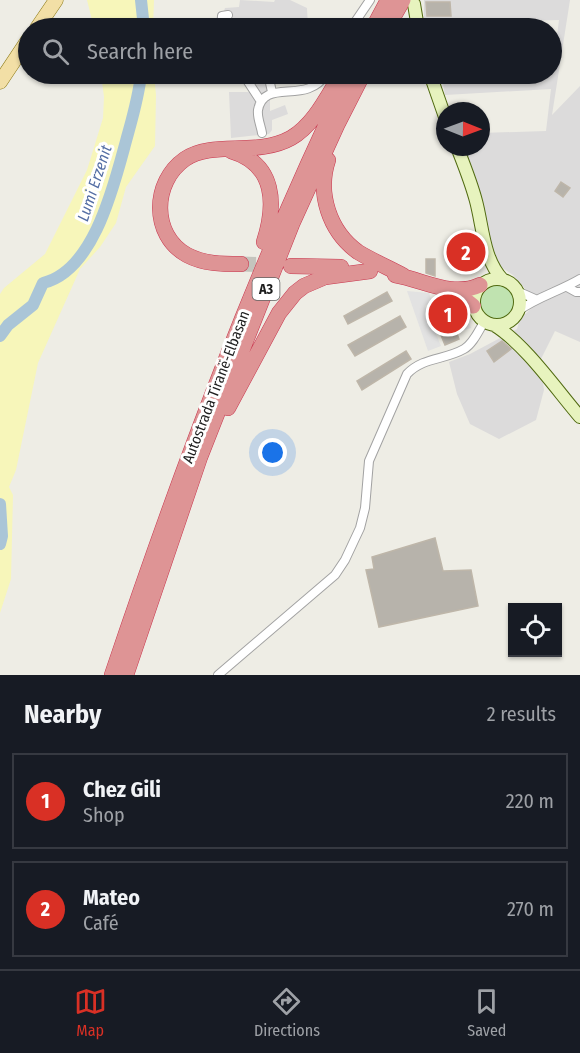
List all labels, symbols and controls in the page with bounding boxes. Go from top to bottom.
search box [18,18,562,84]
icon: search [39,35,72,68]
text: Search here [87,38,193,65]
north arrow [436,102,490,156]
water label: Lumi Erzenit [73,142,116,224]
pin: 2 [446,230,486,274]
road number: A3 [252,278,280,300]
pin: 1 [428,292,468,336]
street label: Autostrada Tiranë-Elbasan [179,308,253,466]
your location [258,438,287,467]
map controls [508,603,562,657]
button: locate [508,603,562,657]
text: Nearby [24,699,101,730]
text: 2 results [487,702,556,726]
text: Chez Gili [83,776,161,803]
text: 1 [41,789,50,813]
text: 220 m [506,789,554,813]
text: Shop [83,803,125,827]
text: Mateo [83,884,140,911]
text: 2 [41,897,50,921]
text: 270 m [507,897,554,921]
text: Café [83,911,119,935]
tab: Map [74,985,107,1040]
tab: Directions [254,985,320,1040]
tab: Saved [467,985,506,1040]

